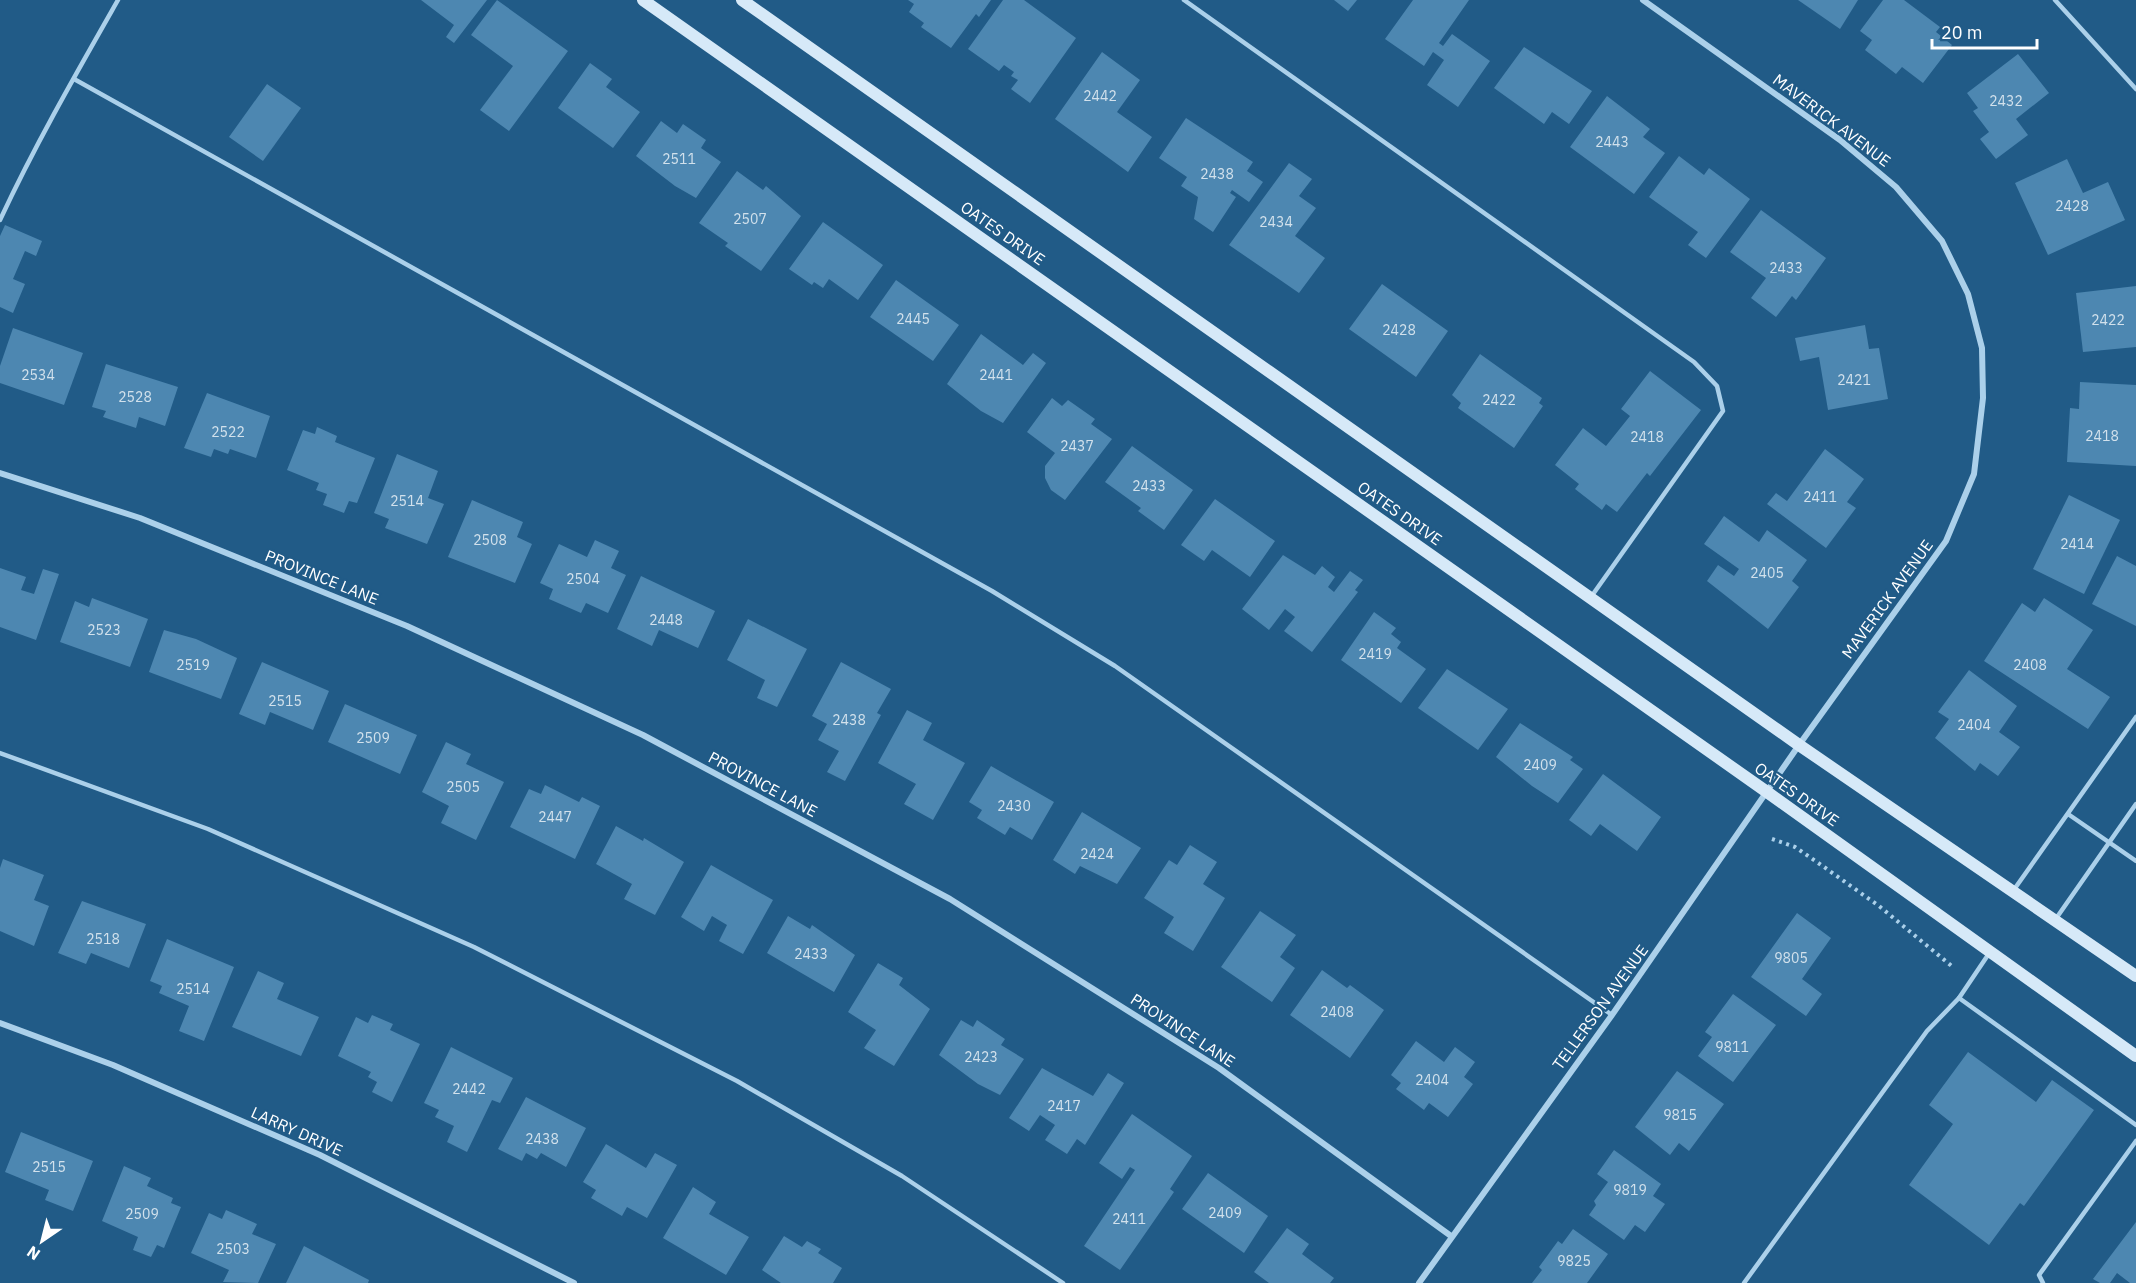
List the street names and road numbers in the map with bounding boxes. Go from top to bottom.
street label: MAVERICK AVENUE [1769,69,1895,171]
street label: OATES DRIVE [957,197,1049,269]
street label: OATES DRIVE [1354,477,1446,549]
street label: MAVERICK AVENUE [1837,536,1937,662]
street label: PROVINCE LANE [262,545,382,609]
street label: PROVINCE LANE [705,747,821,821]
street label: OATES DRIVE [1751,758,1843,830]
street label: TELLERSON AVENUE [1548,940,1652,1074]
street label: PROVINCE LANE [1127,989,1239,1071]
street label: LARRY DRIVE [248,1102,346,1160]

